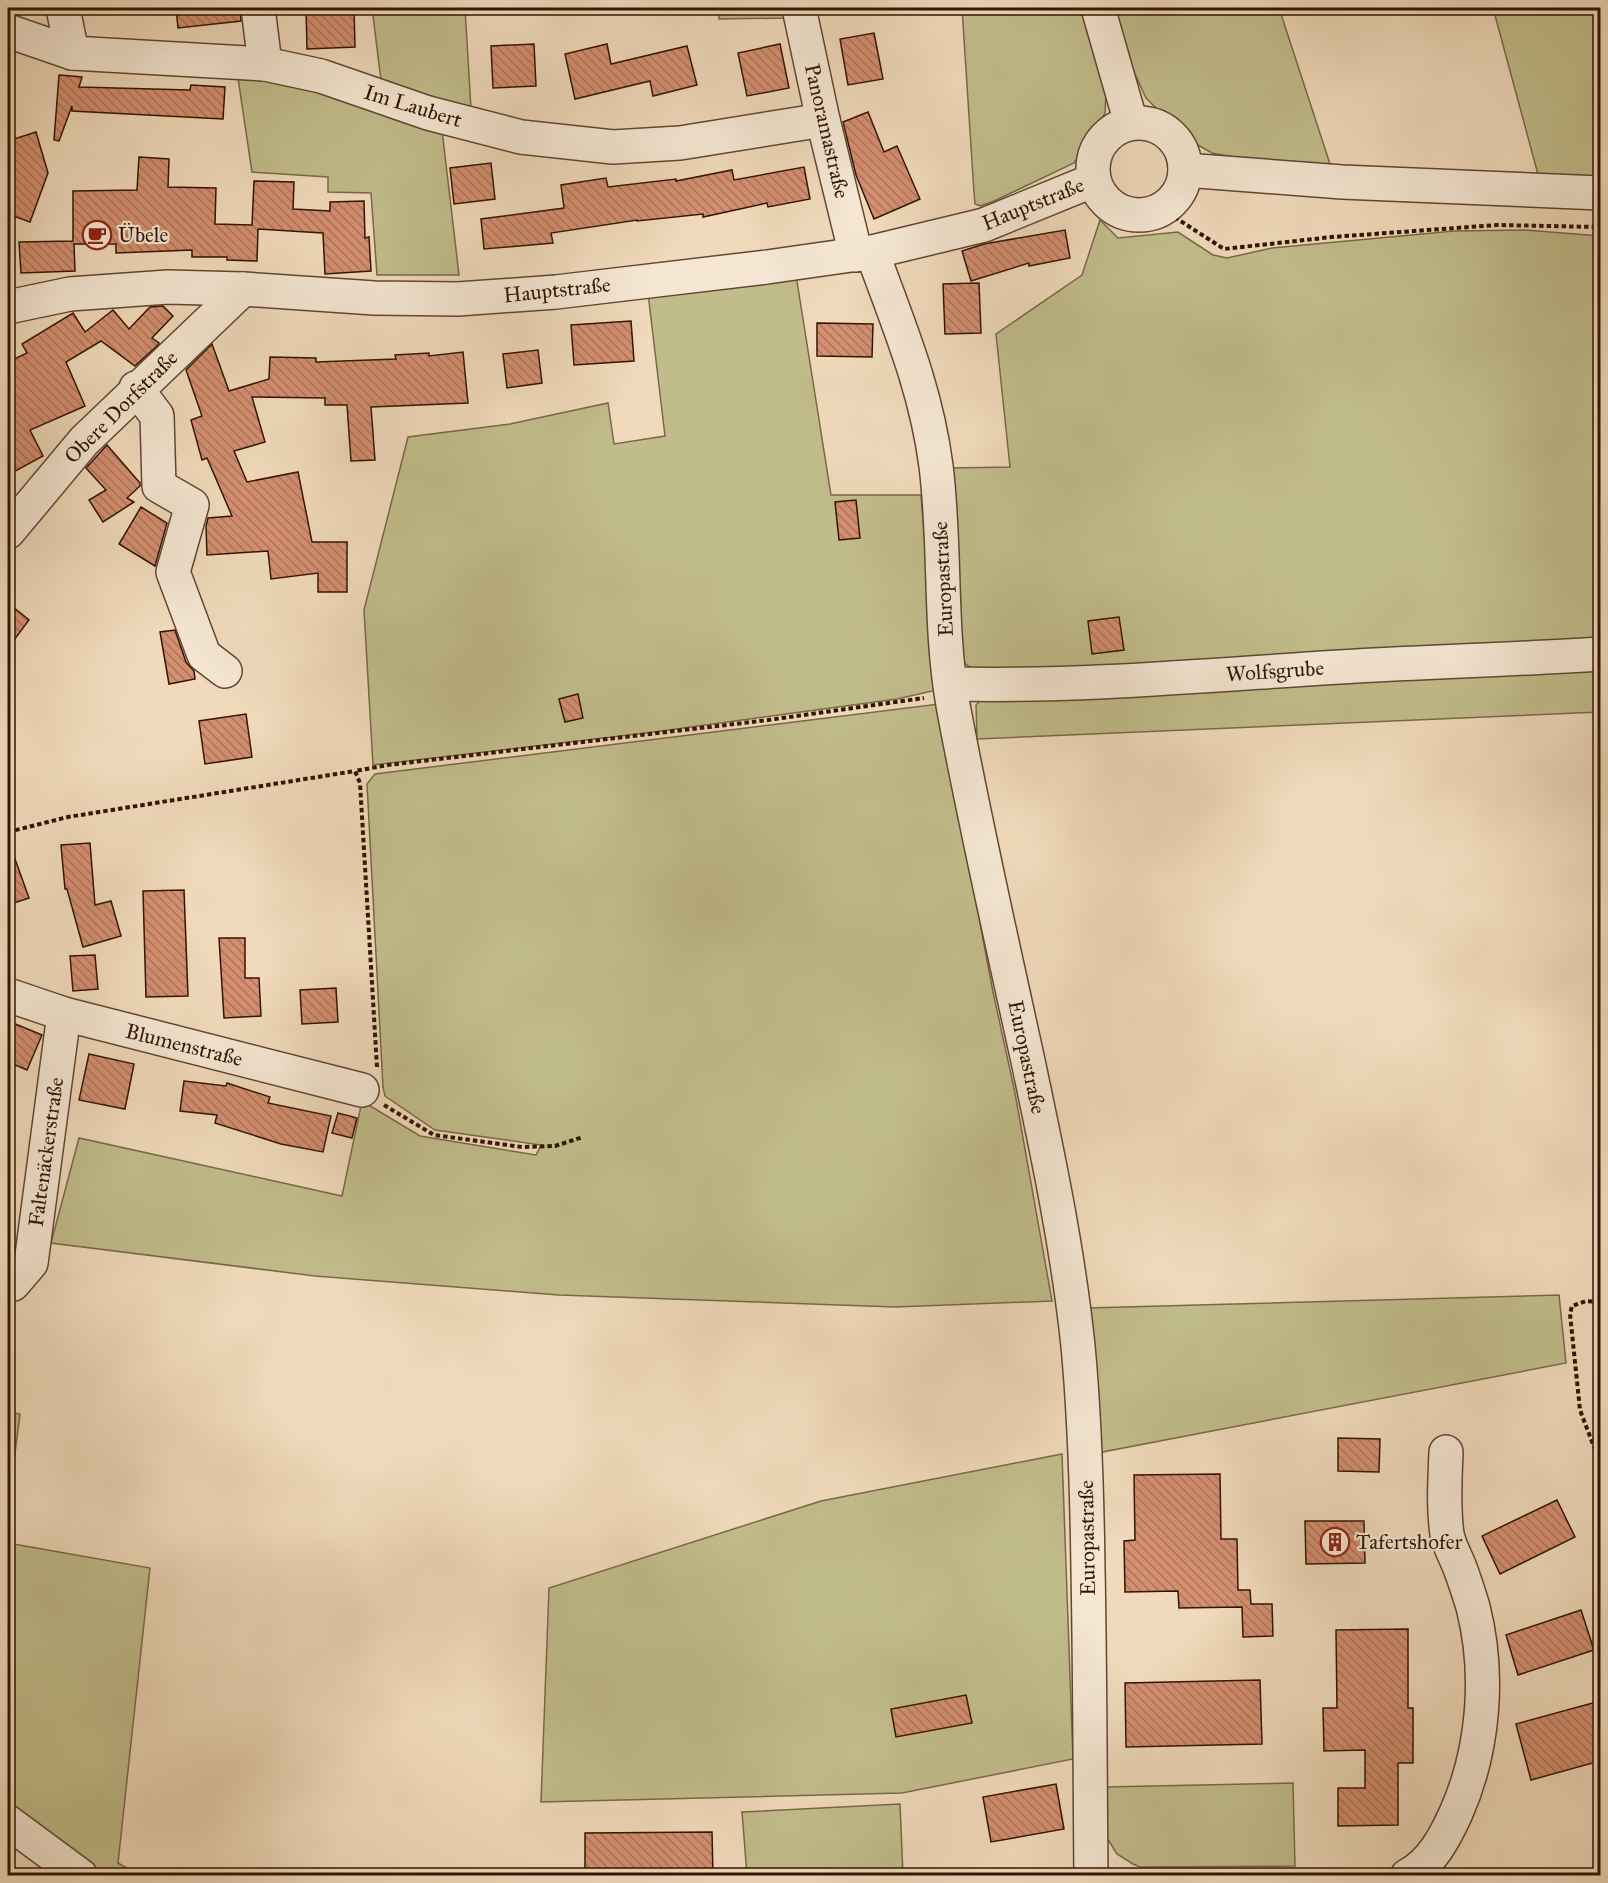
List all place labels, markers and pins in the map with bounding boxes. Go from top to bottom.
cafe icon: Übele [81,219,113,251]
place label: Übele [118,222,168,248]
building icon: Tafertshofer [1319,1526,1351,1558]
place label: Tafertshofer [1356,1529,1462,1555]

